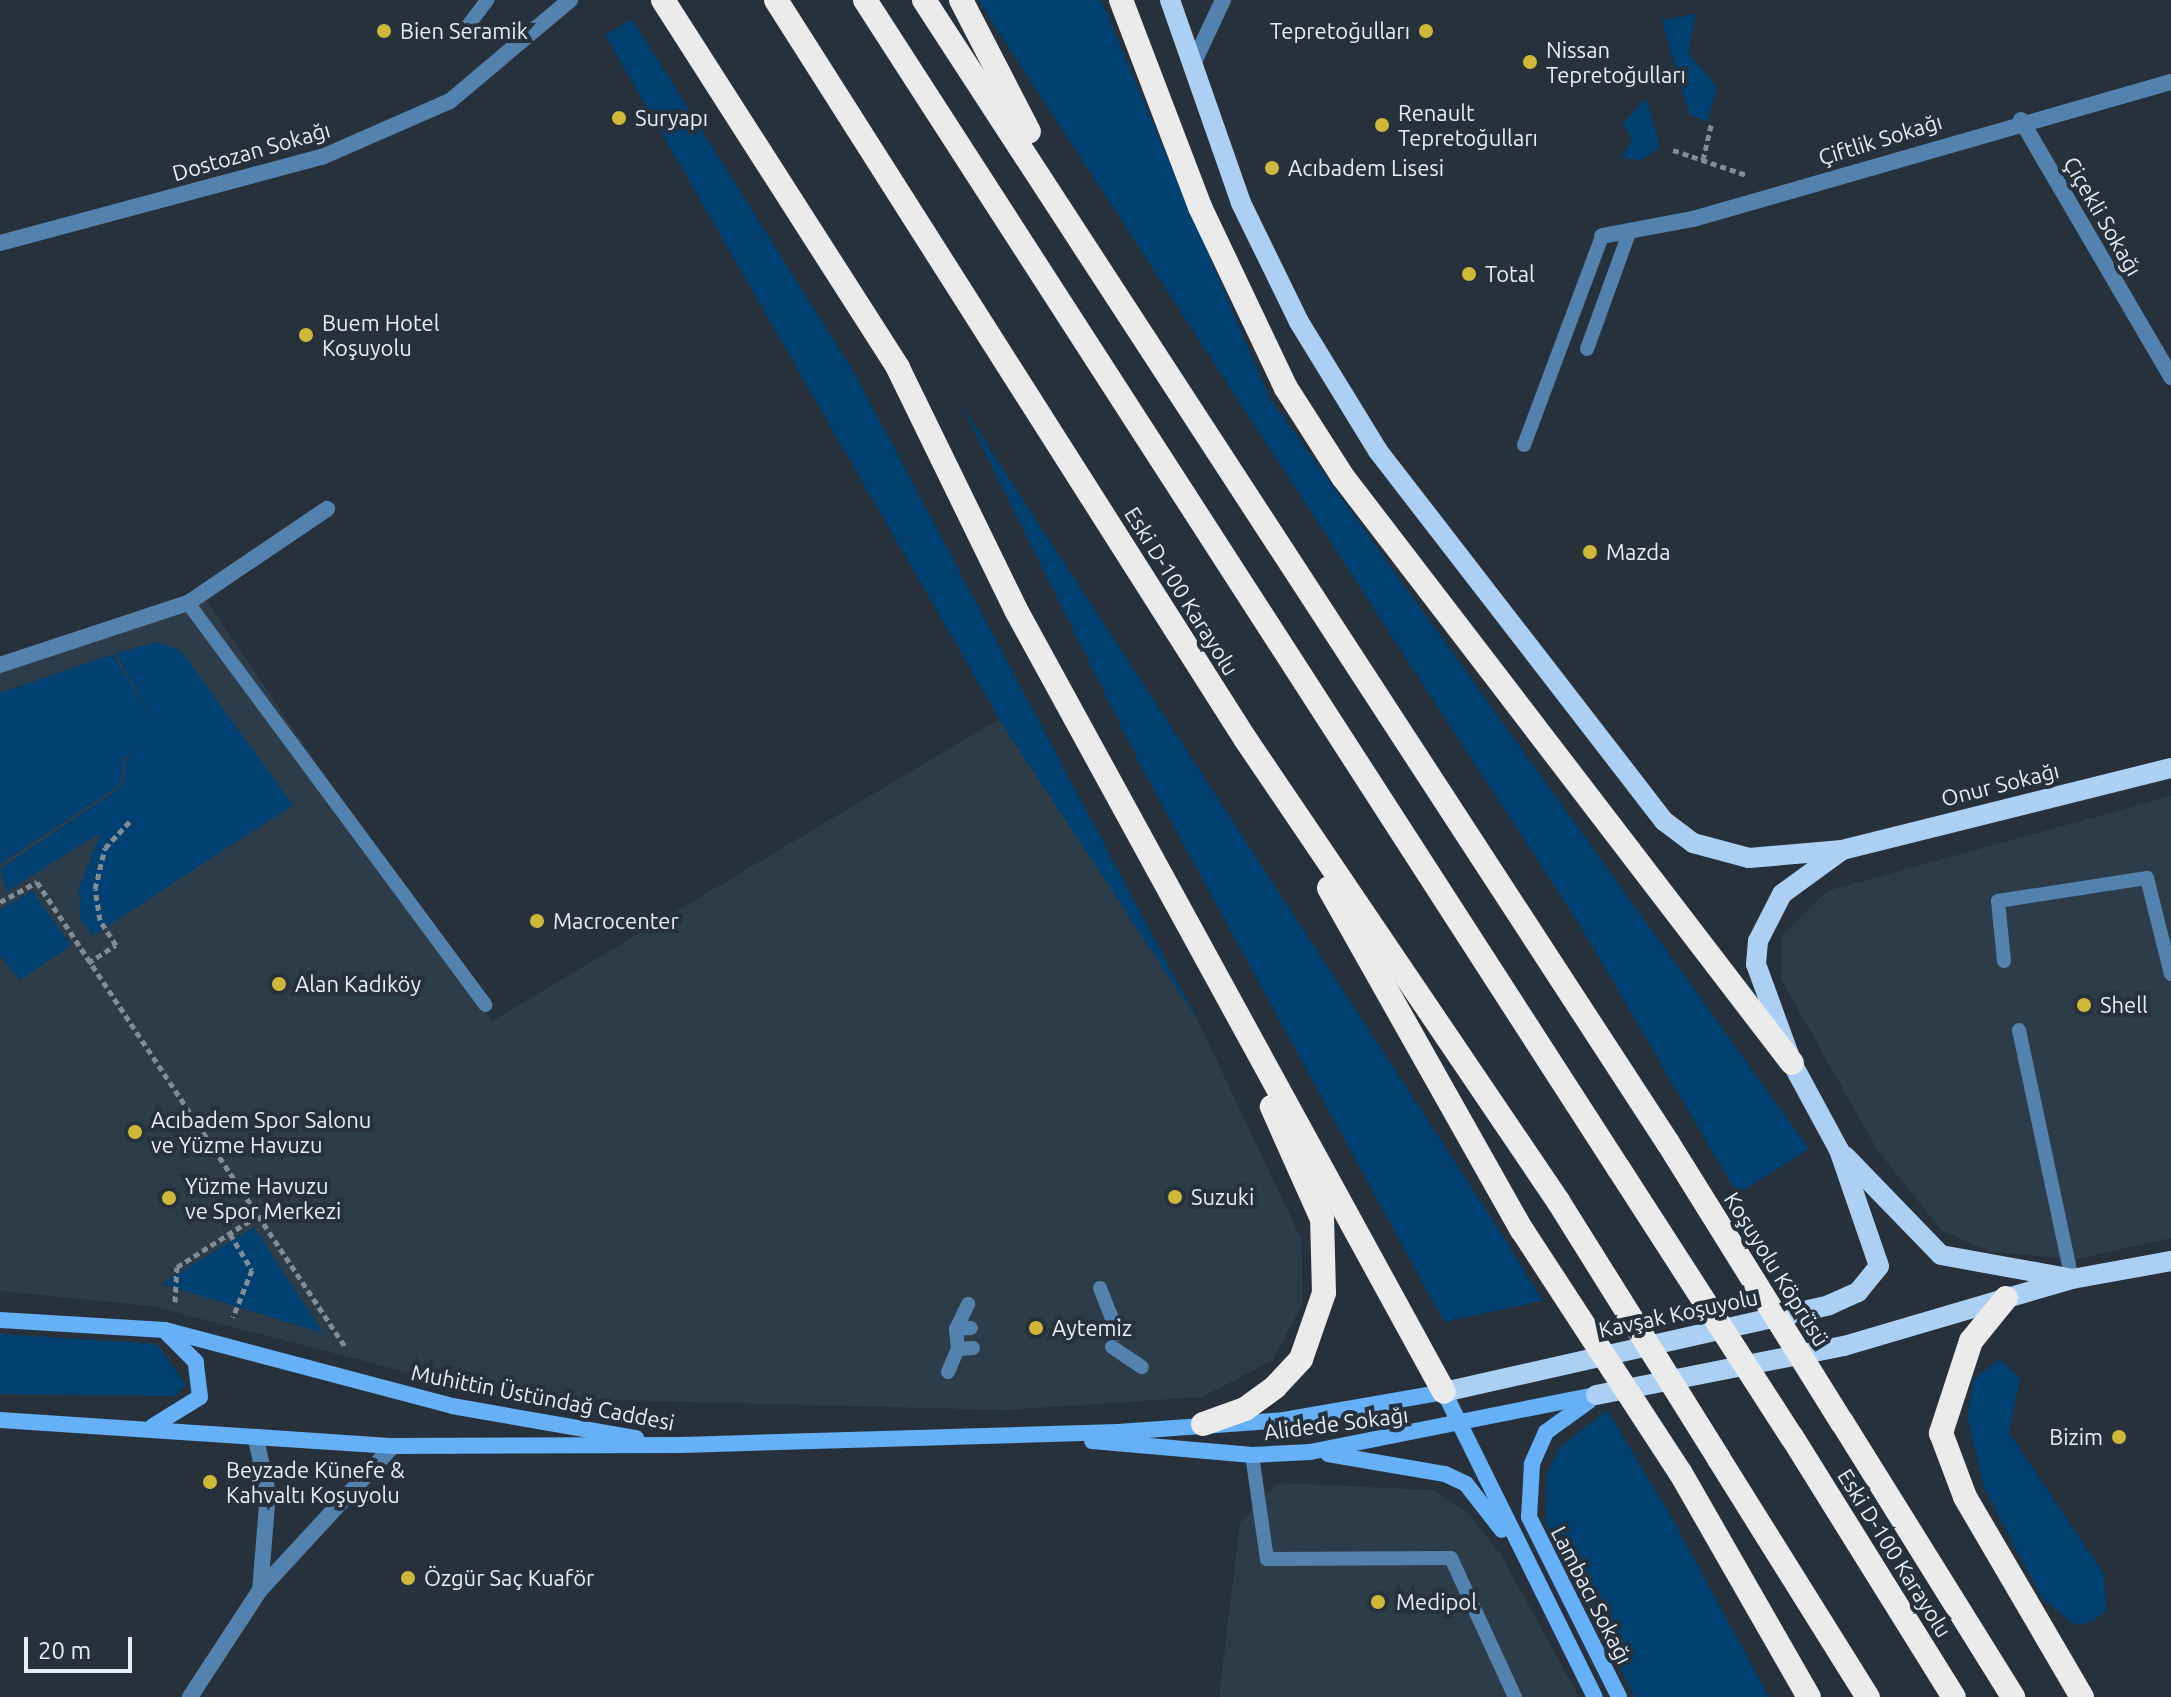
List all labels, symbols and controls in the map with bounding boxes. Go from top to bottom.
place label: Bien Seramik [400,18,528,44]
place label: Tepretoğulları [1270,18,1410,44]
marker: Bien Seramik [375,22,393,40]
marker: Tepretoğulları [1417,22,1435,40]
place label: Nissan Tepretoğulları [1546,36,1686,88]
marker: Nissan Tepretoğulları [1521,53,1539,71]
place label: Renault Tepretoğulları [1398,99,1538,150]
place label: Suryapı [635,105,708,131]
street label: Çiftlik Sokağı [1815,108,1945,170]
marker: Suryapı [610,109,628,127]
street label: Dostozan Sokağı [169,116,333,186]
marker: Renault Tepretoğulları [1373,116,1391,134]
street label: Çiçekli Sokağı [2058,152,2148,280]
place label: Acıbadem Lisesi [1288,155,1444,181]
marker: Acıbadem Lisesi [1263,159,1281,177]
place label: Total [1485,261,1535,287]
marker: Total [1460,265,1478,283]
place label: Buem Hotel Koşuyolu [322,309,439,360]
marker: Buem Hotel Koşuyolu [297,326,315,344]
street label: Eski D-100 Karayolu [1120,502,1244,680]
place label: Mazda [1606,539,1671,565]
marker: Mazda [1581,543,1599,561]
street label: Onur Sokağı [1938,757,2062,811]
place label: Macrocenter [553,908,679,934]
marker: Macrocenter [528,912,546,930]
place label: Alan Kadıköy [295,971,421,997]
marker: Alan Kadıköy [270,975,288,993]
place label: Shell [2100,992,2148,1018]
marker: Shell [2075,996,2093,1014]
place label: Acıbadem Spor Salonu ve Yüzme Havuzu [151,1106,371,1158]
marker: Acıbadem Spor Salonu ve Yüzme Havuzu [126,1123,144,1141]
place label: Yüzme Havuzu ve Spor Merkezi [185,1172,341,1224]
place label: Suzuki [1191,1184,1254,1210]
street label: Koşuyolu Köprüsü [1719,1187,1835,1351]
marker: Suzuki [1166,1188,1184,1206]
marker: Yüzme Havuzu ve Spor Merkezi [160,1189,178,1207]
street label: Kavşak Koşuyolu [1596,1283,1760,1343]
place label: Aytemiz [1052,1315,1132,1341]
marker: Aytemiz [1027,1319,1045,1337]
street label: Muhittin Üstündağ Caddesi [409,1359,677,1435]
street label: Alidede Sokağı [1262,1401,1410,1445]
place label: Bizim [2049,1424,2103,1450]
marker: Bizim [2110,1428,2128,1446]
place label: Beyzade Künefe & Kahvaltı Koşuyolu [226,1456,405,1508]
street label: Eski D-100 Karayolu [1833,1464,1957,1642]
marker: Beyzade Künefe & Kahvaltı Koşuyolu [201,1473,219,1491]
street label: Lambacı Sokağı [1546,1522,1638,1668]
place label: Özgür Saç Kuaför [424,1565,594,1591]
marker: Özgür Saç Kuaför [399,1569,417,1587]
place label: Medipol [1396,1589,1477,1615]
marker: Medipol [1367,1591,1389,1613]
scale bar [28,1621,136,1671]
text: 20 m [38,1637,91,1664]

